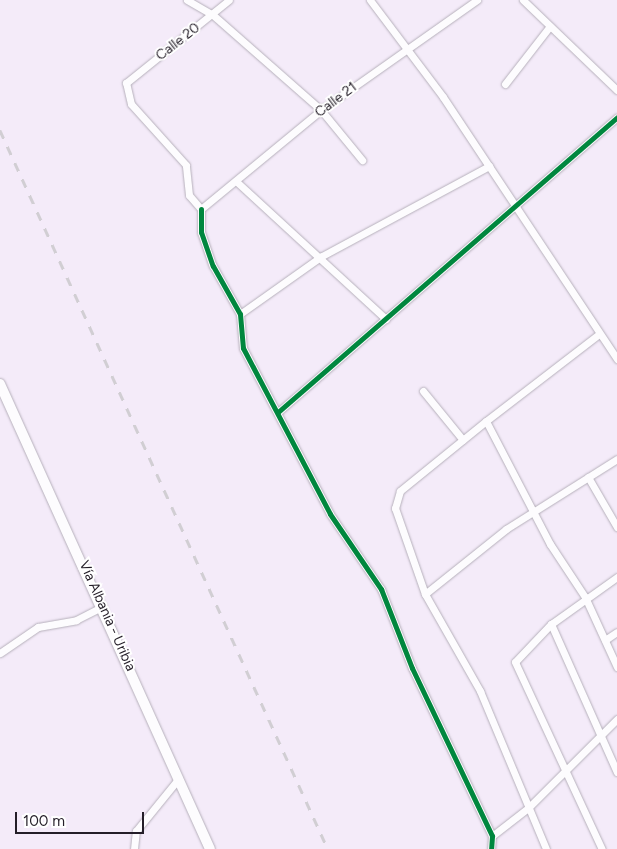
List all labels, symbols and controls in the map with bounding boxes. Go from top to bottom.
street label: Calle 20 [153,20,203,64]
street label: Calle 21 [312,79,360,121]
street label: Vía Albania - Uribia [75,558,139,674]
scale bar [18,802,146,834]
text: 100 m [23,812,65,830]

